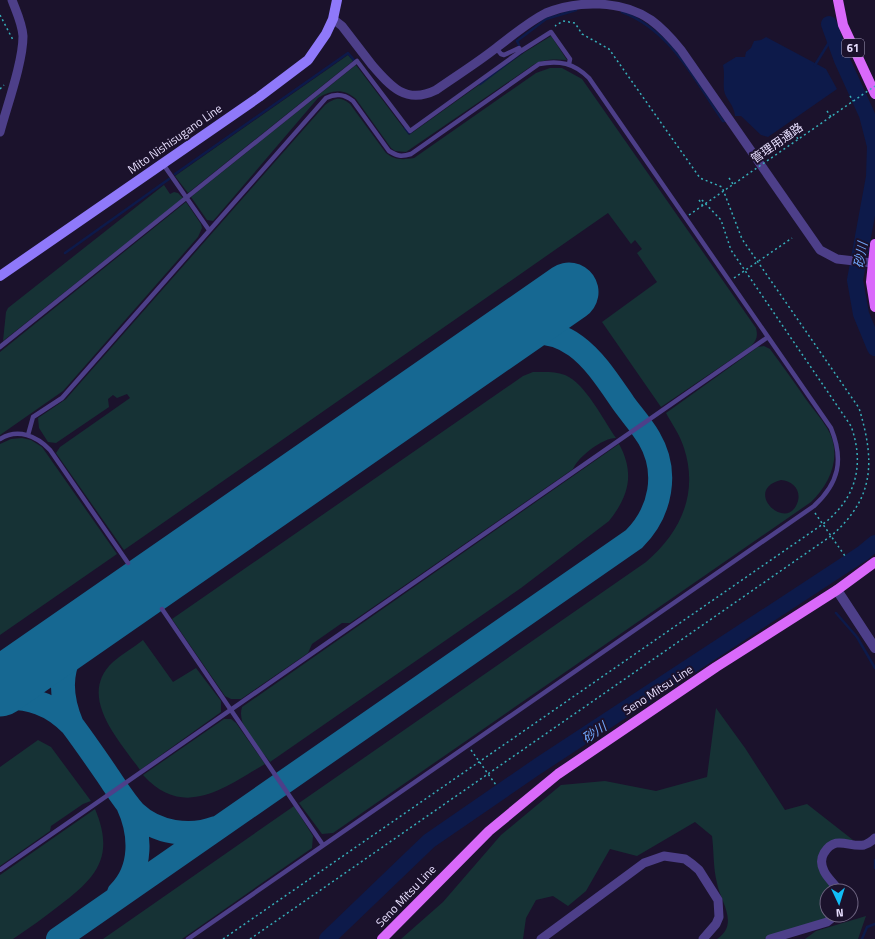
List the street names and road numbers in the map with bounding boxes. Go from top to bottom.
road number: 61 [842,39,864,57]
street label: Mito Nishisugano Line [124,99,226,178]
street label: 管理用通路 [747,118,807,168]
street label: Seno Mitsu Line [619,660,697,719]
street label: Seno Mitsu Line [371,860,440,931]

